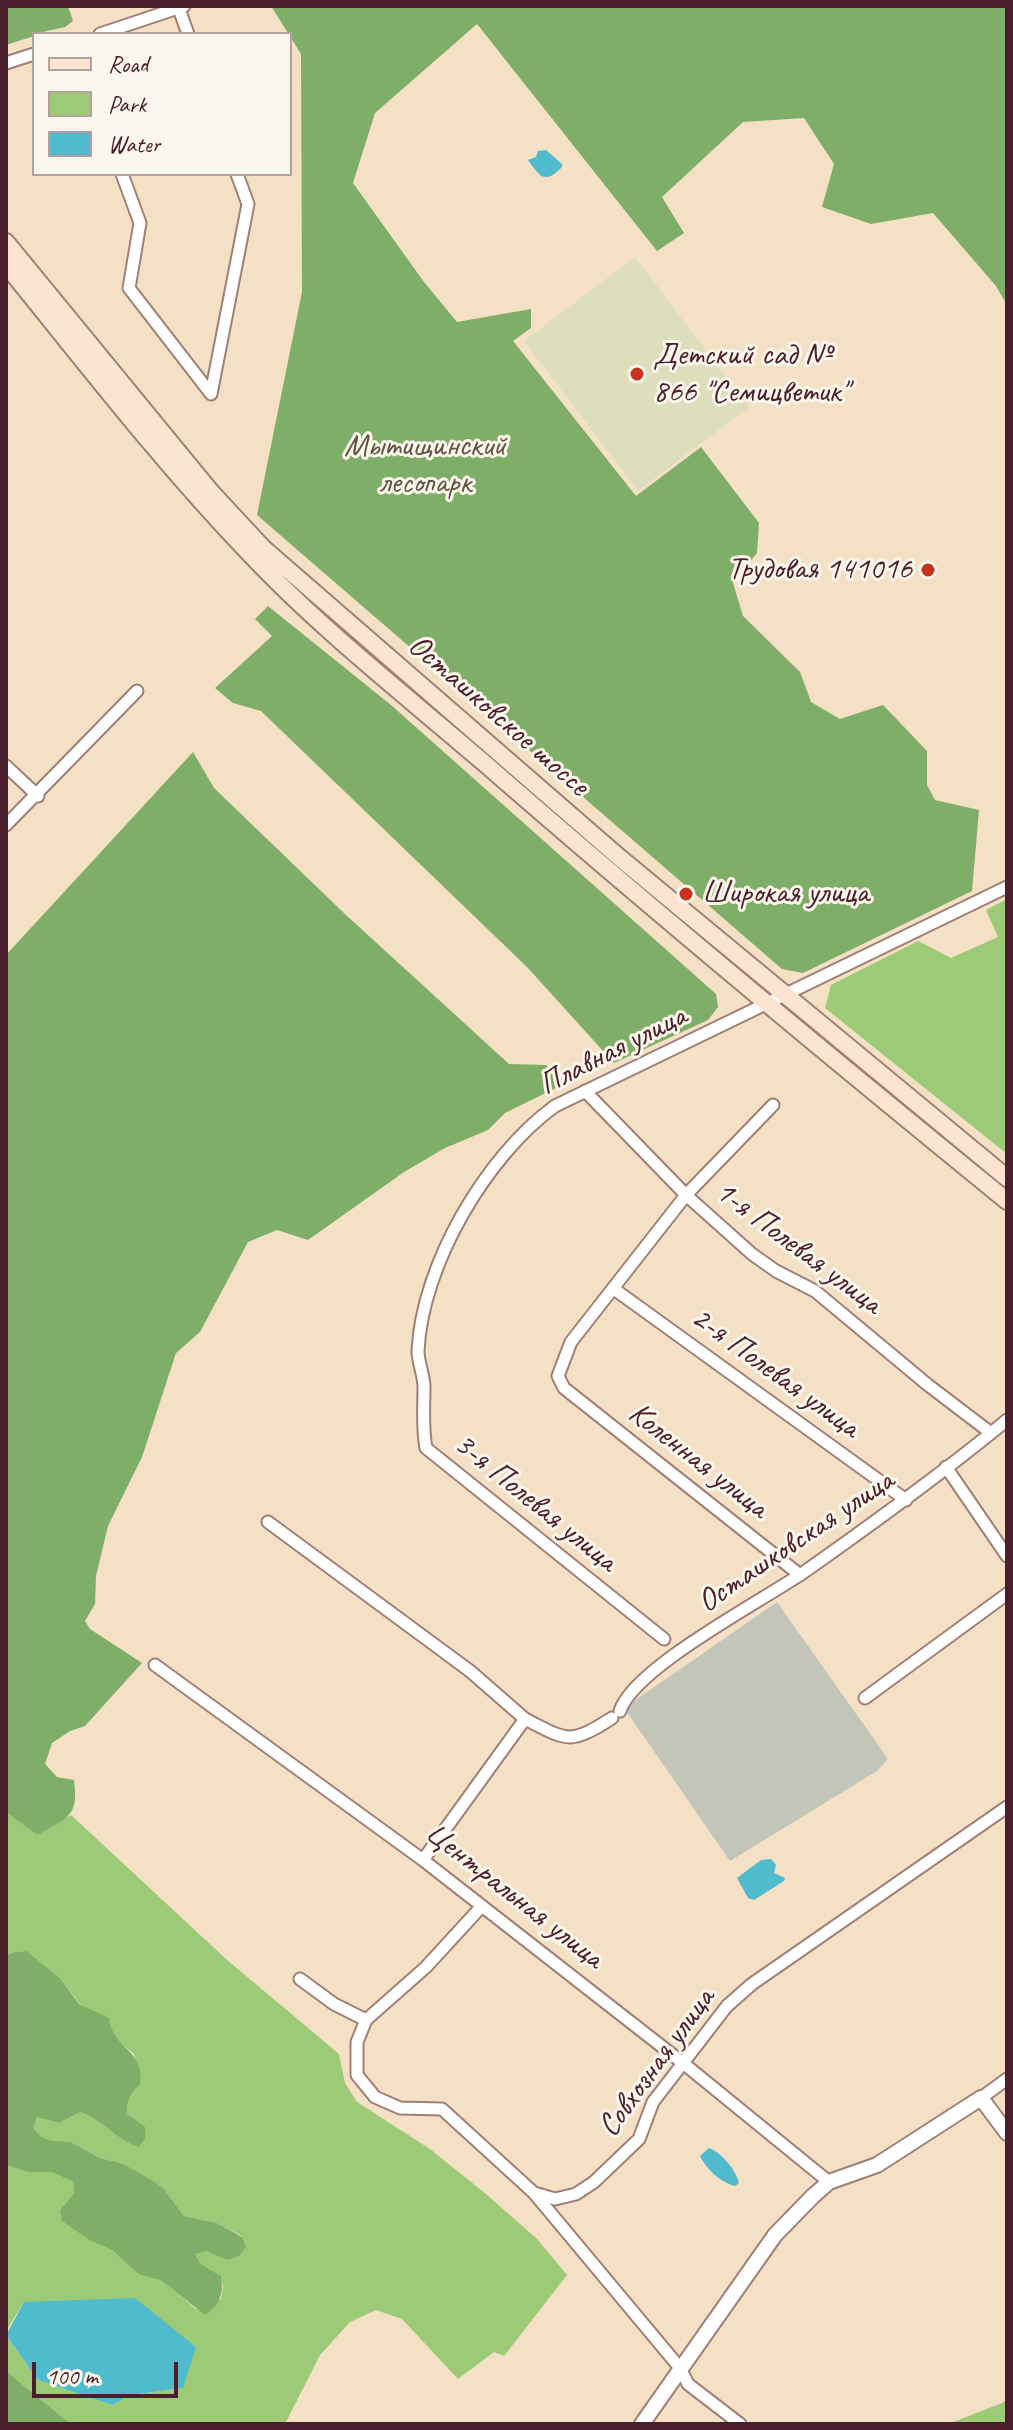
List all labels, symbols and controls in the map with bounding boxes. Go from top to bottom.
legend [32,32,292,176]
text: Road [108,49,148,79]
text: Park [108,89,146,119]
text: Water [108,129,160,159]
place label: Детский сад № 866 "Семицветик" [653,337,848,412]
marker: Детский сад № 866 "Семицветик" [628,365,646,383]
park label: Мытищинский лесопарк [344,428,506,503]
place label: Трудовая 141016 [728,551,912,589]
marker: Трудовая 141016 [919,561,937,579]
street label: Осташковское шоссе [400,627,596,805]
place label: Широкая улица [702,875,869,913]
marker: Широкая улица [677,885,695,903]
street label: Плавная улица [533,998,693,1104]
street label: 1-я Полевая улица [707,1173,889,1323]
street label: 2-я Полевая улица [683,1299,867,1447]
street label: Коленная улица [620,1395,776,1527]
street label: 3-я Полевая улица [446,1425,624,1581]
street label: Осташковская улица [691,1462,901,1622]
street label: Центральная улица [417,1814,611,1978]
street label: Совхозная улица [590,1981,724,2145]
scale bar [36,2346,182,2396]
text: 100 m [46,2361,98,2391]

